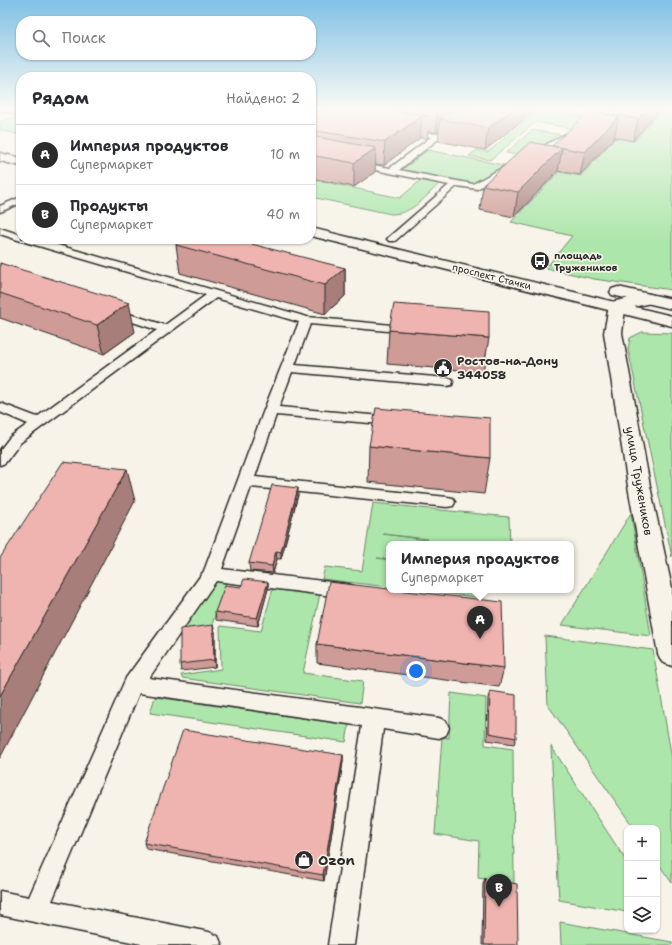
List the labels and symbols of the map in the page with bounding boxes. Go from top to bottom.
place label: площадь Тружеников [554,249,618,274]
bus stop icon: площадь Тружеников [529,250,551,272]
street label: проспект Стачки [451,260,533,293]
place label: Ростов-на-Дону 344058 [457,353,558,383]
public building icon: Ростов-на-Дону 344058 [432,357,454,379]
street label: улица Тружеников [622,425,656,537]
pin: A [467,606,493,639]
your location [406,661,426,681]
shop icon: Ozon [293,849,315,871]
place label: Ozon [318,851,355,869]
pin: B [486,874,512,907]

